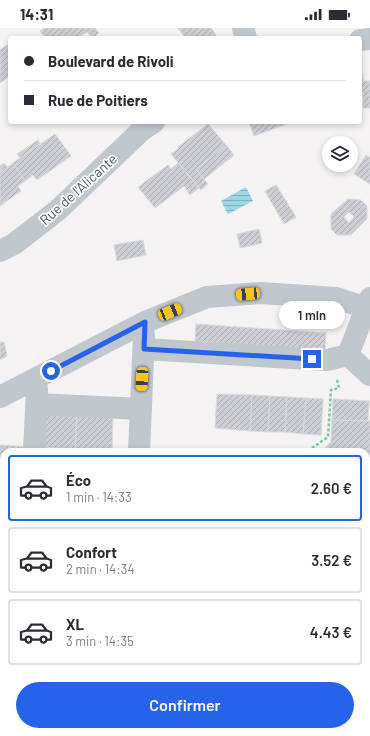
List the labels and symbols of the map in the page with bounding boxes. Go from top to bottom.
street label: Rue de l'Alicante [36,150,120,228]
car [236,287,260,301]
callout: 1 min [279,301,345,329]
car [157,302,183,322]
route end [303,350,321,368]
route start [42,362,60,380]
car [135,367,149,391]

